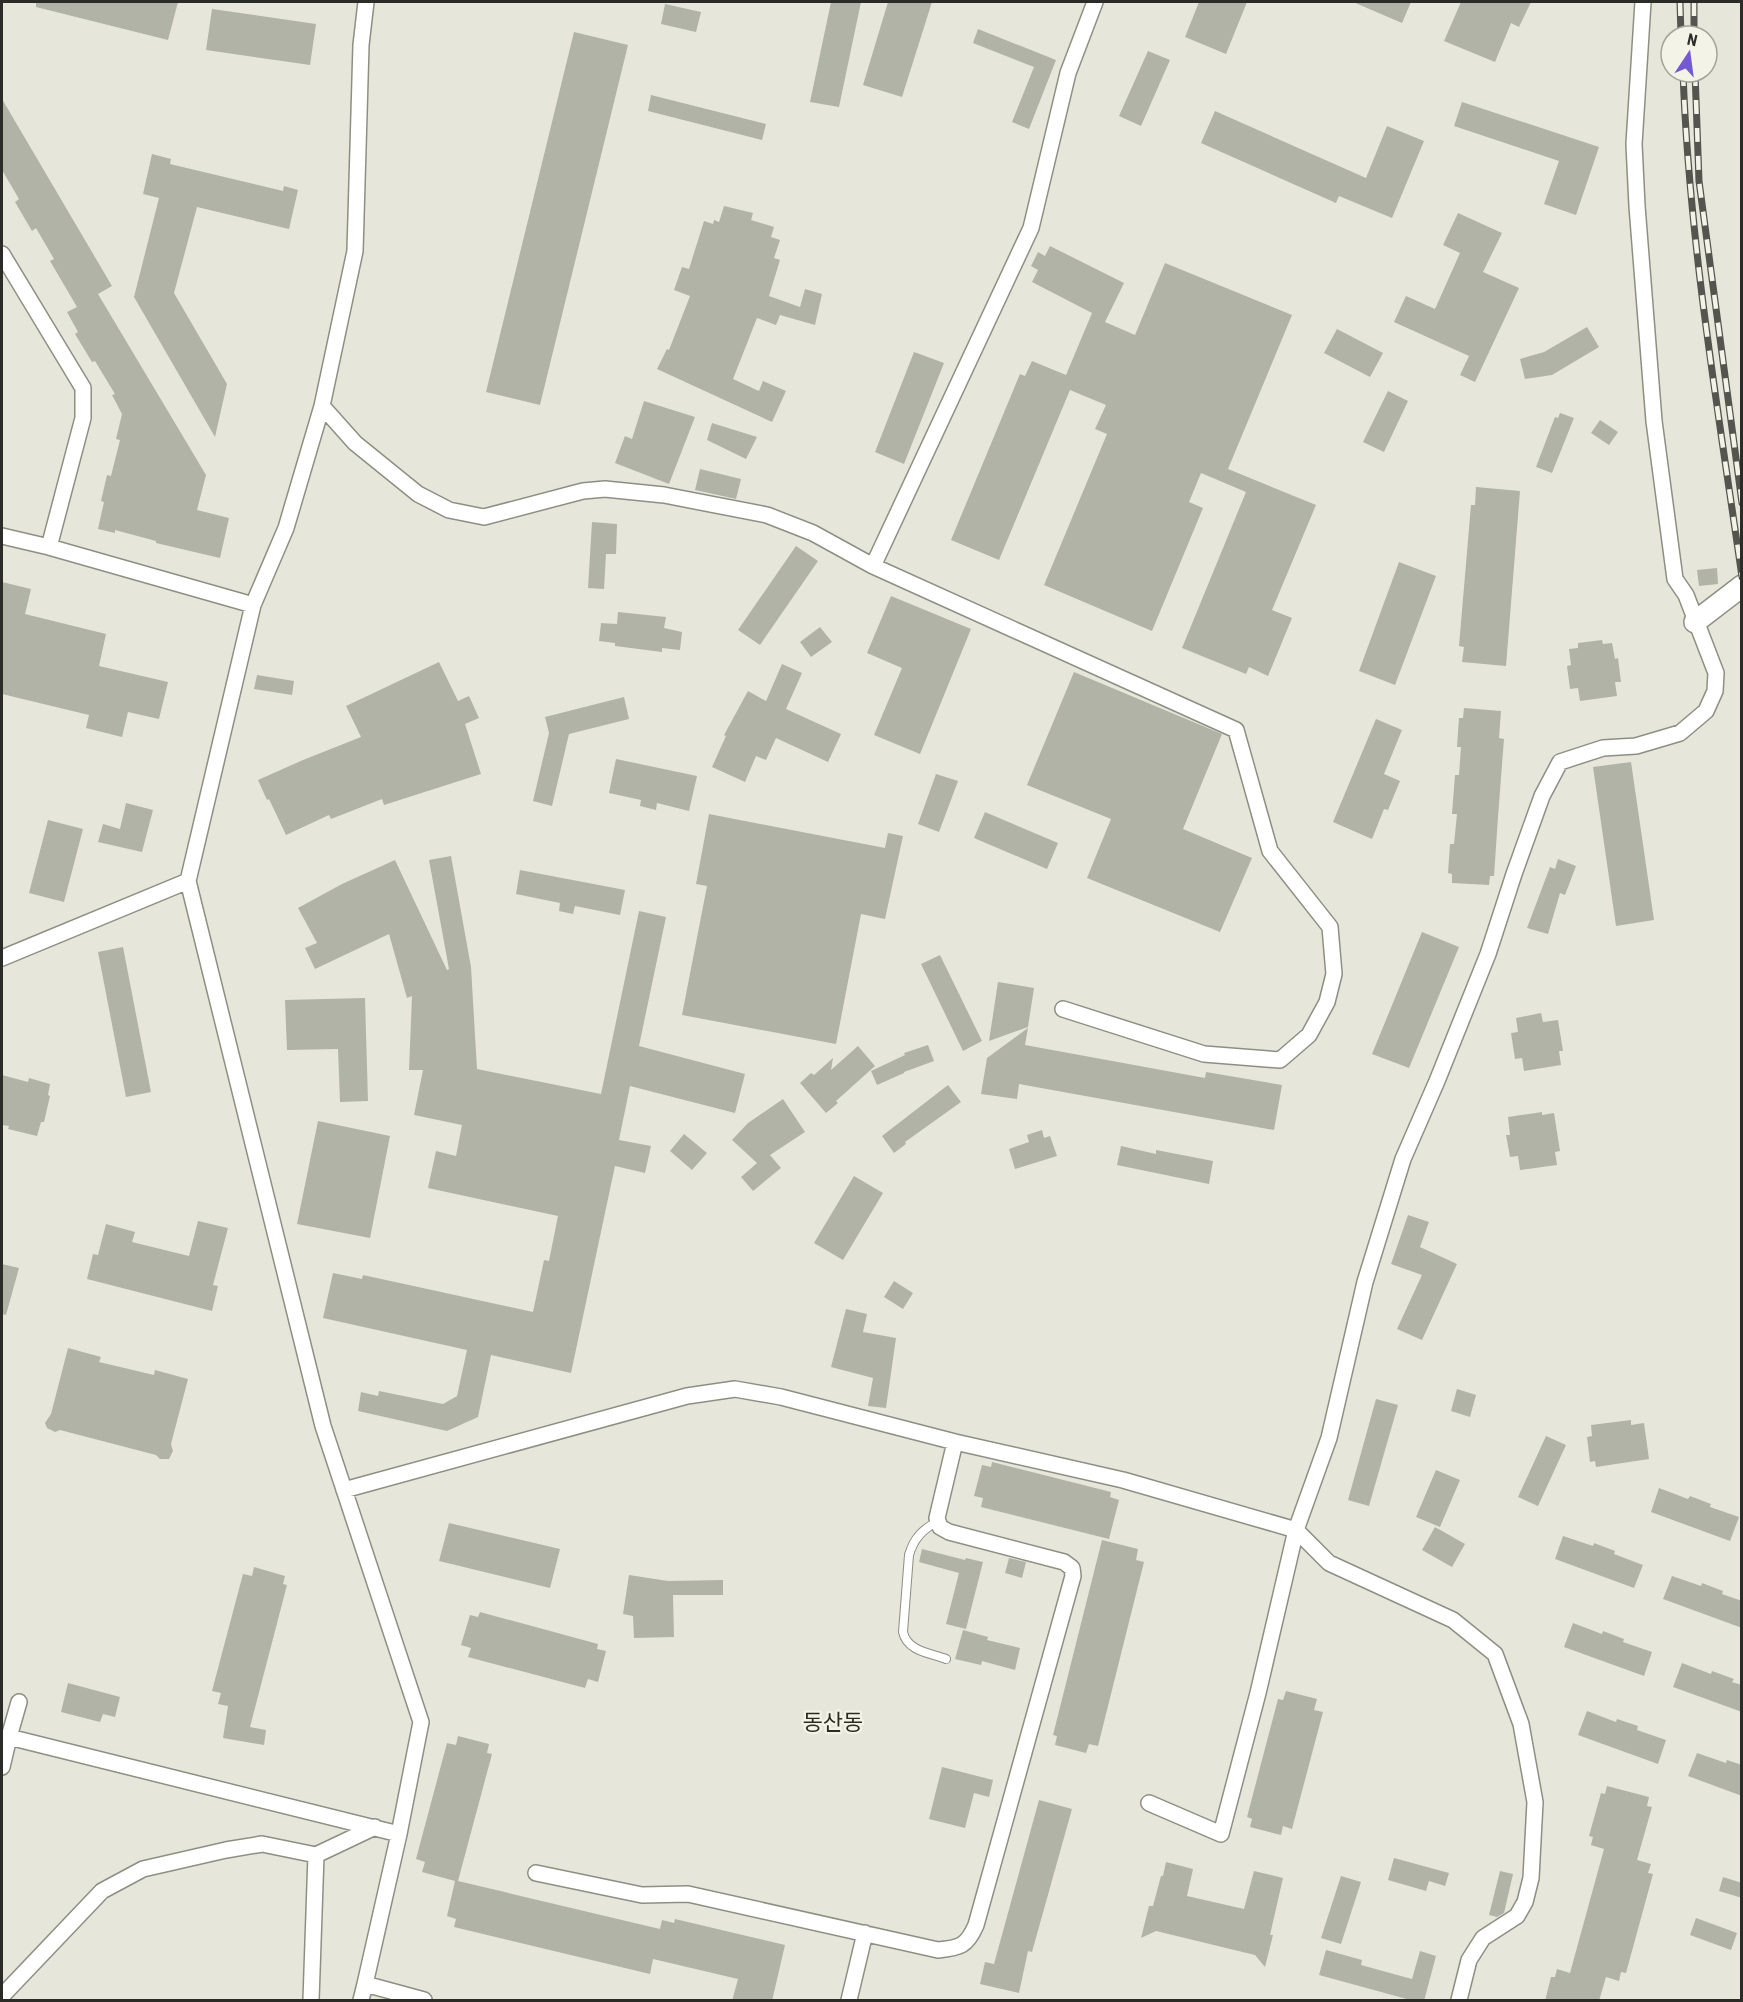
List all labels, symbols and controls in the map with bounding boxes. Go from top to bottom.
north arrow [1659,24,1719,84]
text: N [1685,30,1699,50]
district label: 동산동 [803,1710,863,1735]

